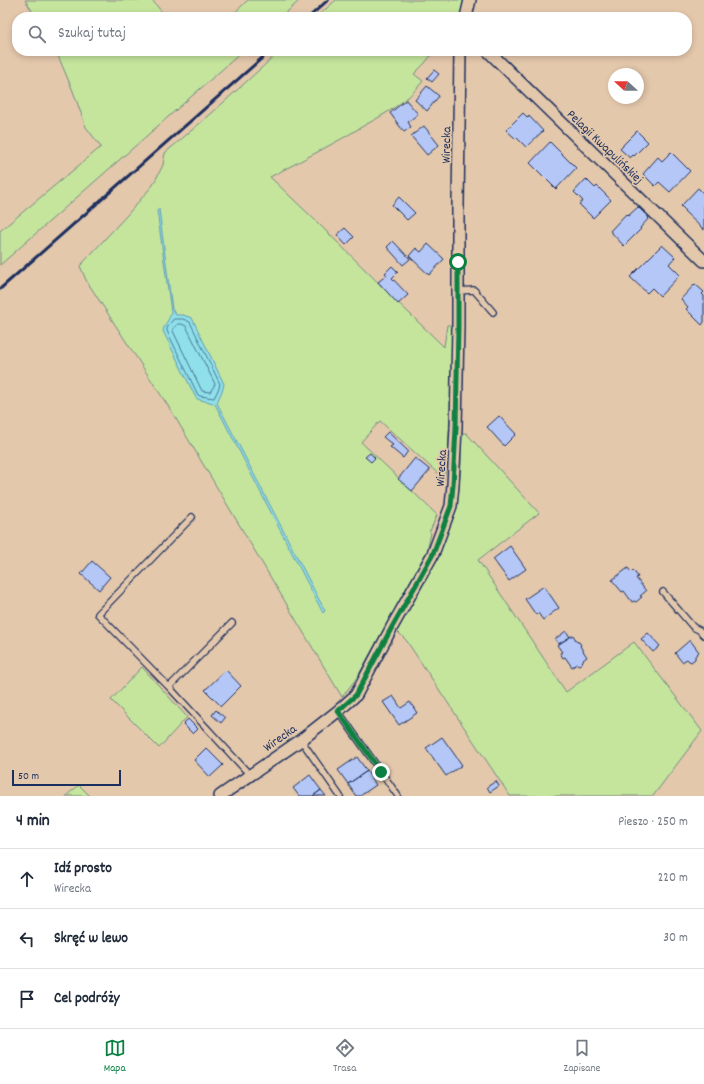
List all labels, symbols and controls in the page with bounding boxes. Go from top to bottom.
search box [12,12,692,56]
icon: search [26,23,48,45]
text: Szukaj tutaj [58,23,126,45]
north arrow [608,68,644,104]
street label: Pelagii Kwapulińskiej [562,106,647,189]
street label: Wirecka [438,125,457,164]
route start [449,253,467,271]
street label: Wirecka [432,448,453,487]
street label: Wirecka [260,720,302,757]
route end [372,763,390,781]
scale bar [12,768,121,787]
text: 50 m [18,769,39,785]
text: 4 min [16,810,50,834]
text: Pieszo · 250 m [618,813,688,832]
text: Idź prosto [54,858,112,880]
icon: ahead [16,868,38,890]
text: 220 m [658,869,688,888]
text: Wirecka [54,880,91,899]
icon: left [16,928,38,950]
text: Skręć w lewo [54,928,128,950]
text: 30 m [663,929,688,948]
icon: arrive [16,988,38,1010]
text: Cel podróży [54,988,120,1010]
tab: Mapa [104,1037,126,1077]
tab: Trasa [333,1037,356,1077]
tab: Zapisane [564,1037,600,1077]

